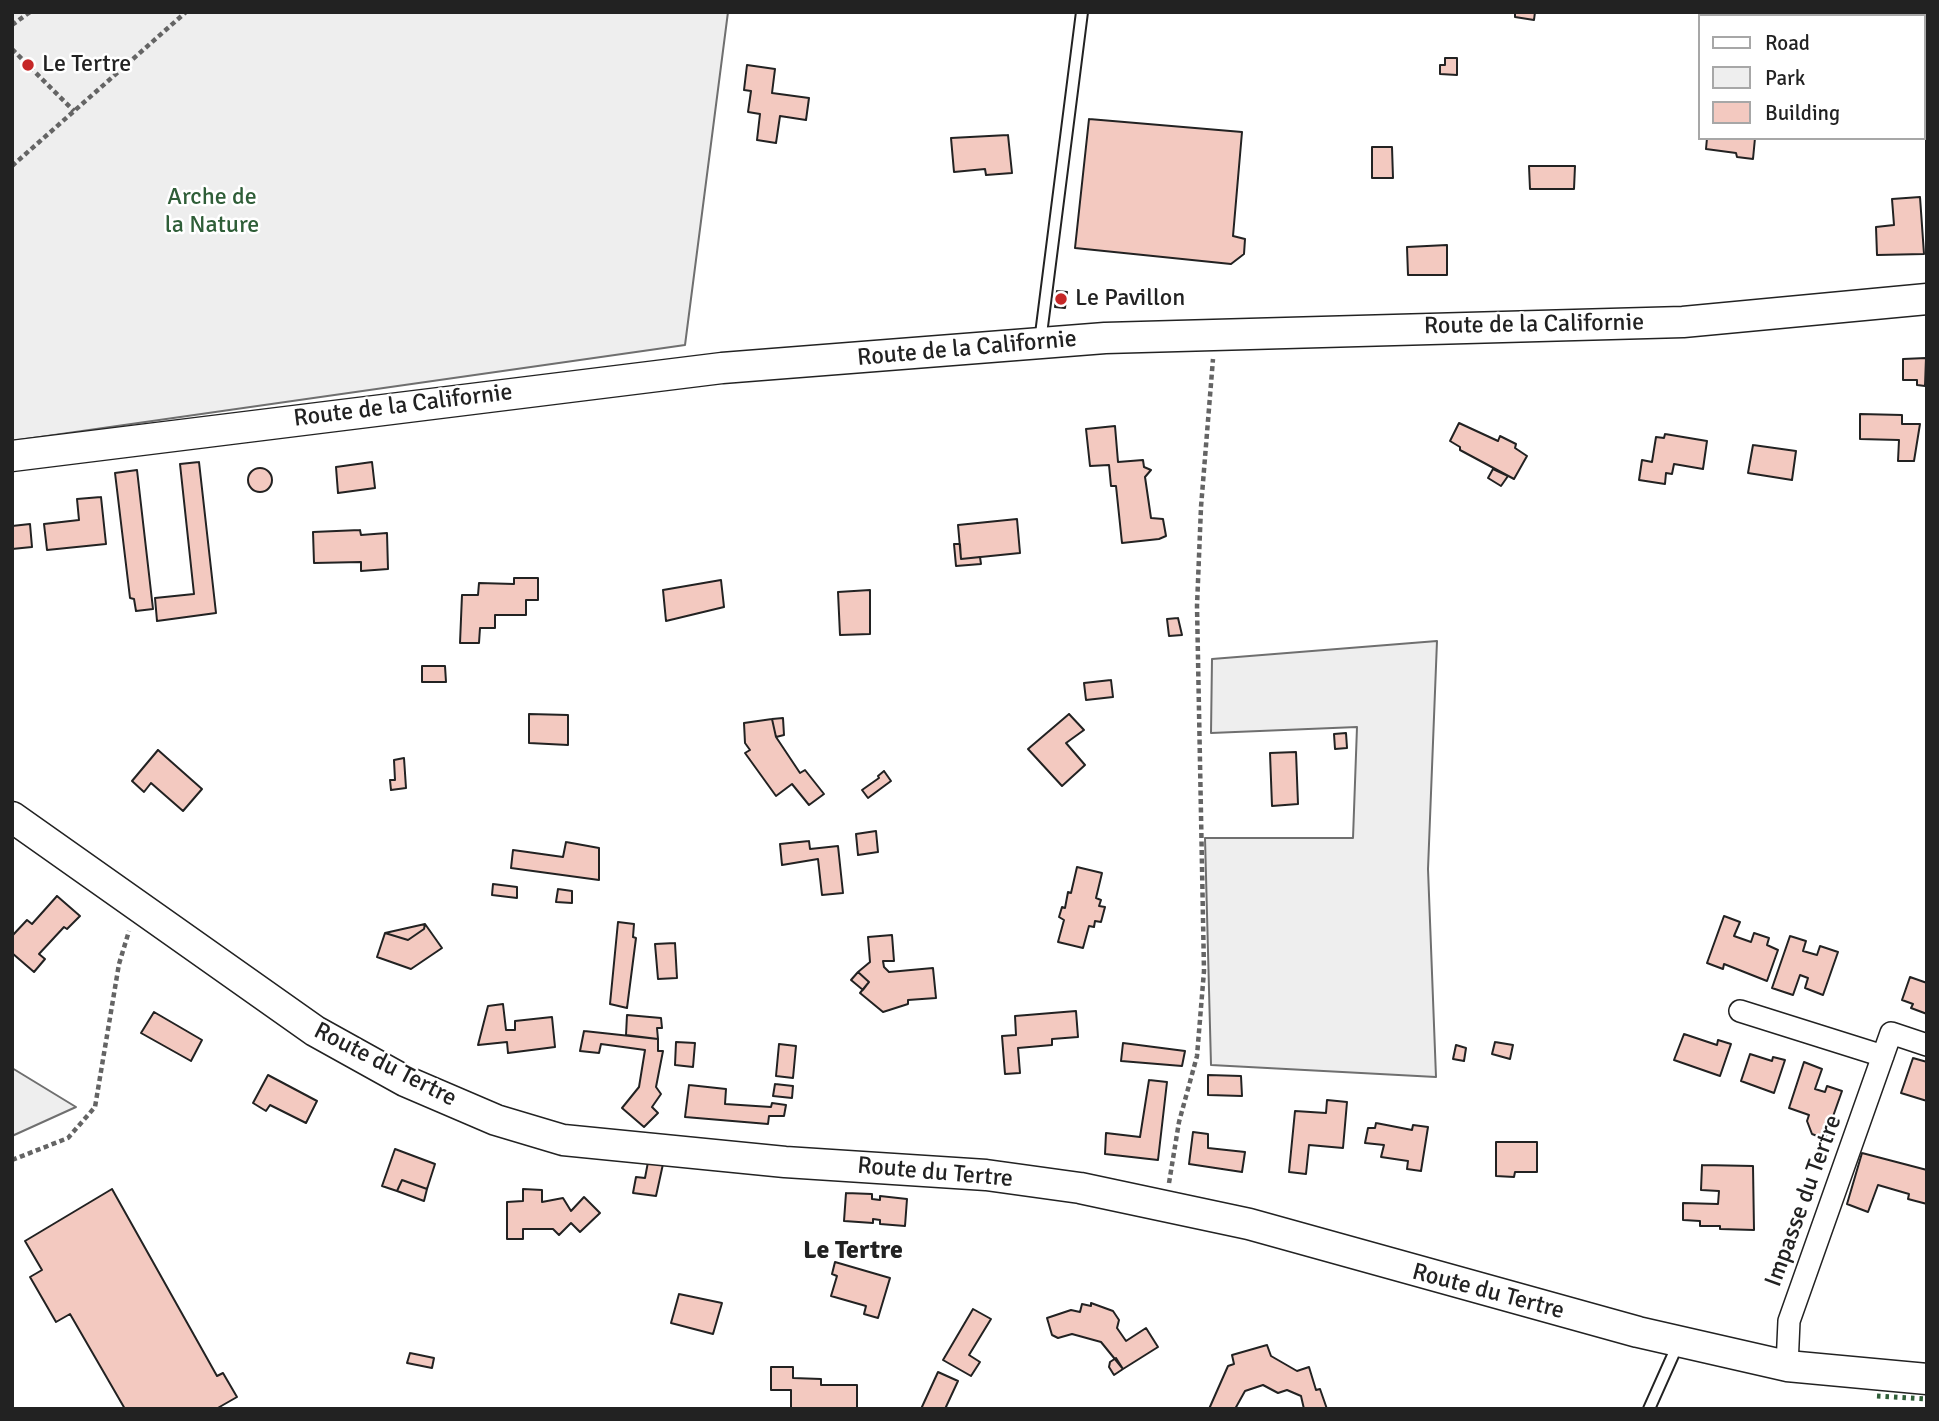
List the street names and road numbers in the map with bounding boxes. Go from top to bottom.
street label: Route de la Californie [1424,309,1644,341]
street label: Route de la Californie [856,325,1078,373]
street label: Route de la Californie [292,378,514,434]
street label: Route du Tertre [309,1017,461,1113]
street label: Impasse du Tertre [1760,1111,1848,1291]
street label: Route du Tertre [856,1152,1014,1194]
street label: Route du Tertre [1409,1258,1567,1326]

